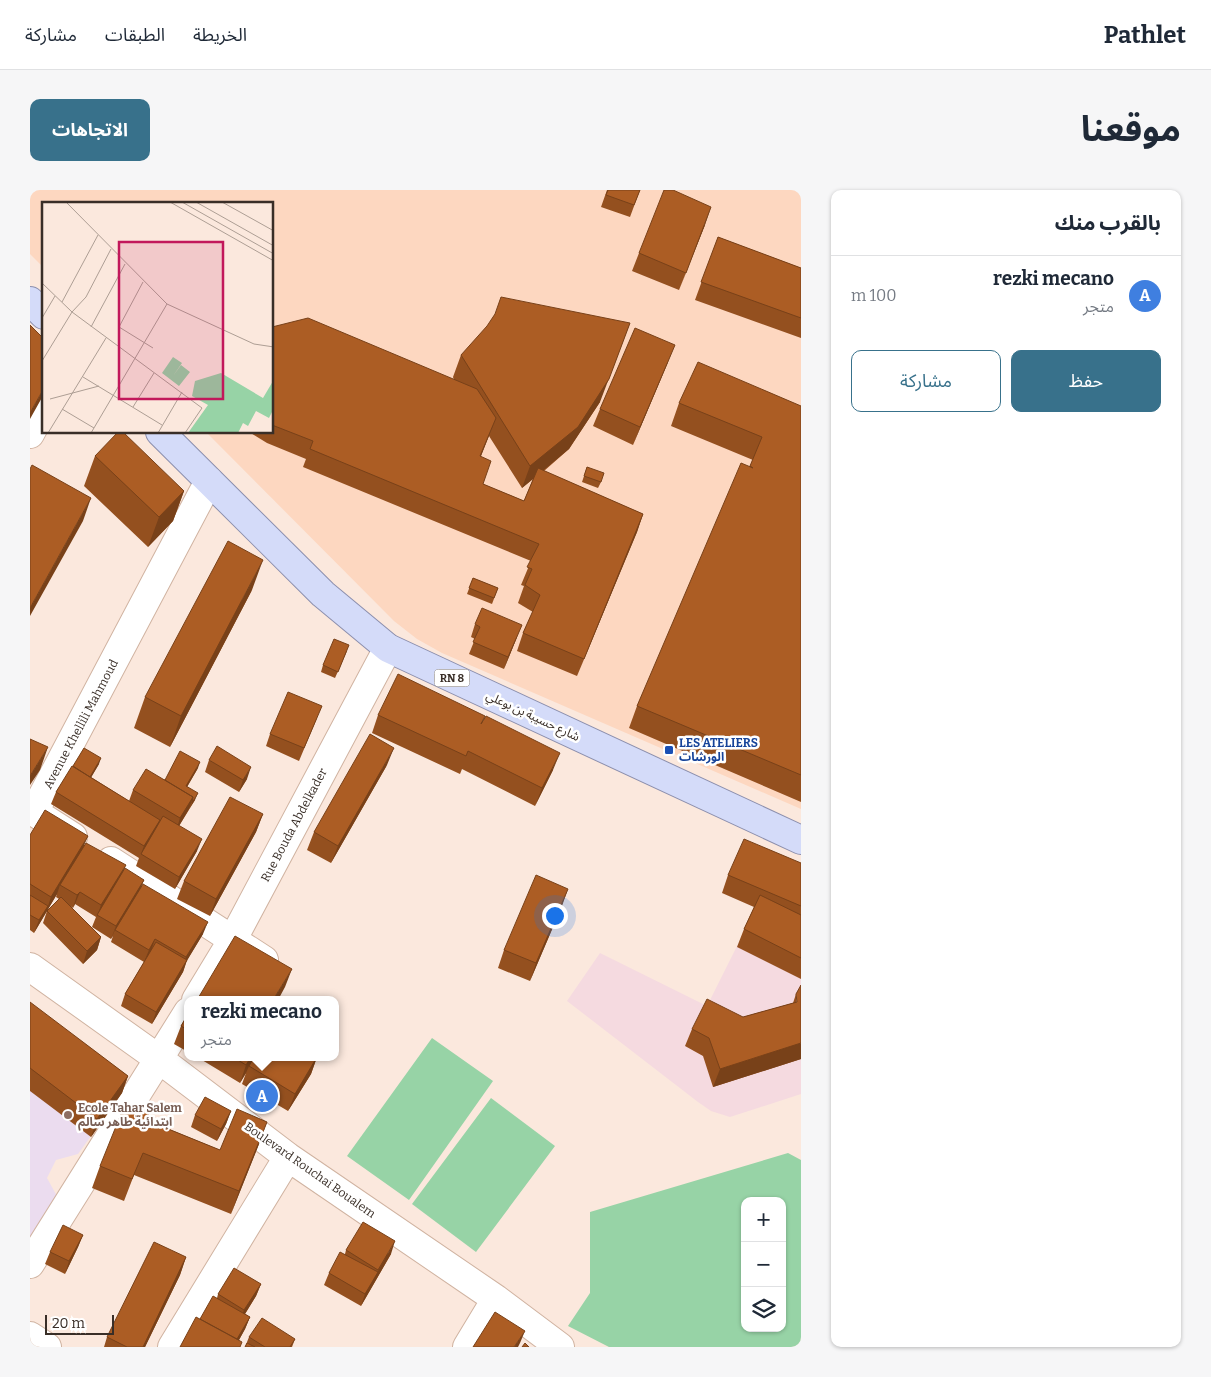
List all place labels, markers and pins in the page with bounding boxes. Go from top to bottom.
place label: LES ATELIERS الورشات [679,736,758,764]
marker: LES ATELIERS الورشات [663,744,675,756]
pin: A [246,1077,278,1115]
place label: Ecole Tahar Salem ابتدائية طاهر سالم [78,1101,182,1131]
marker: Ecole Tahar Salem ابتدائية طاهر سالم [62,1109,74,1121]

